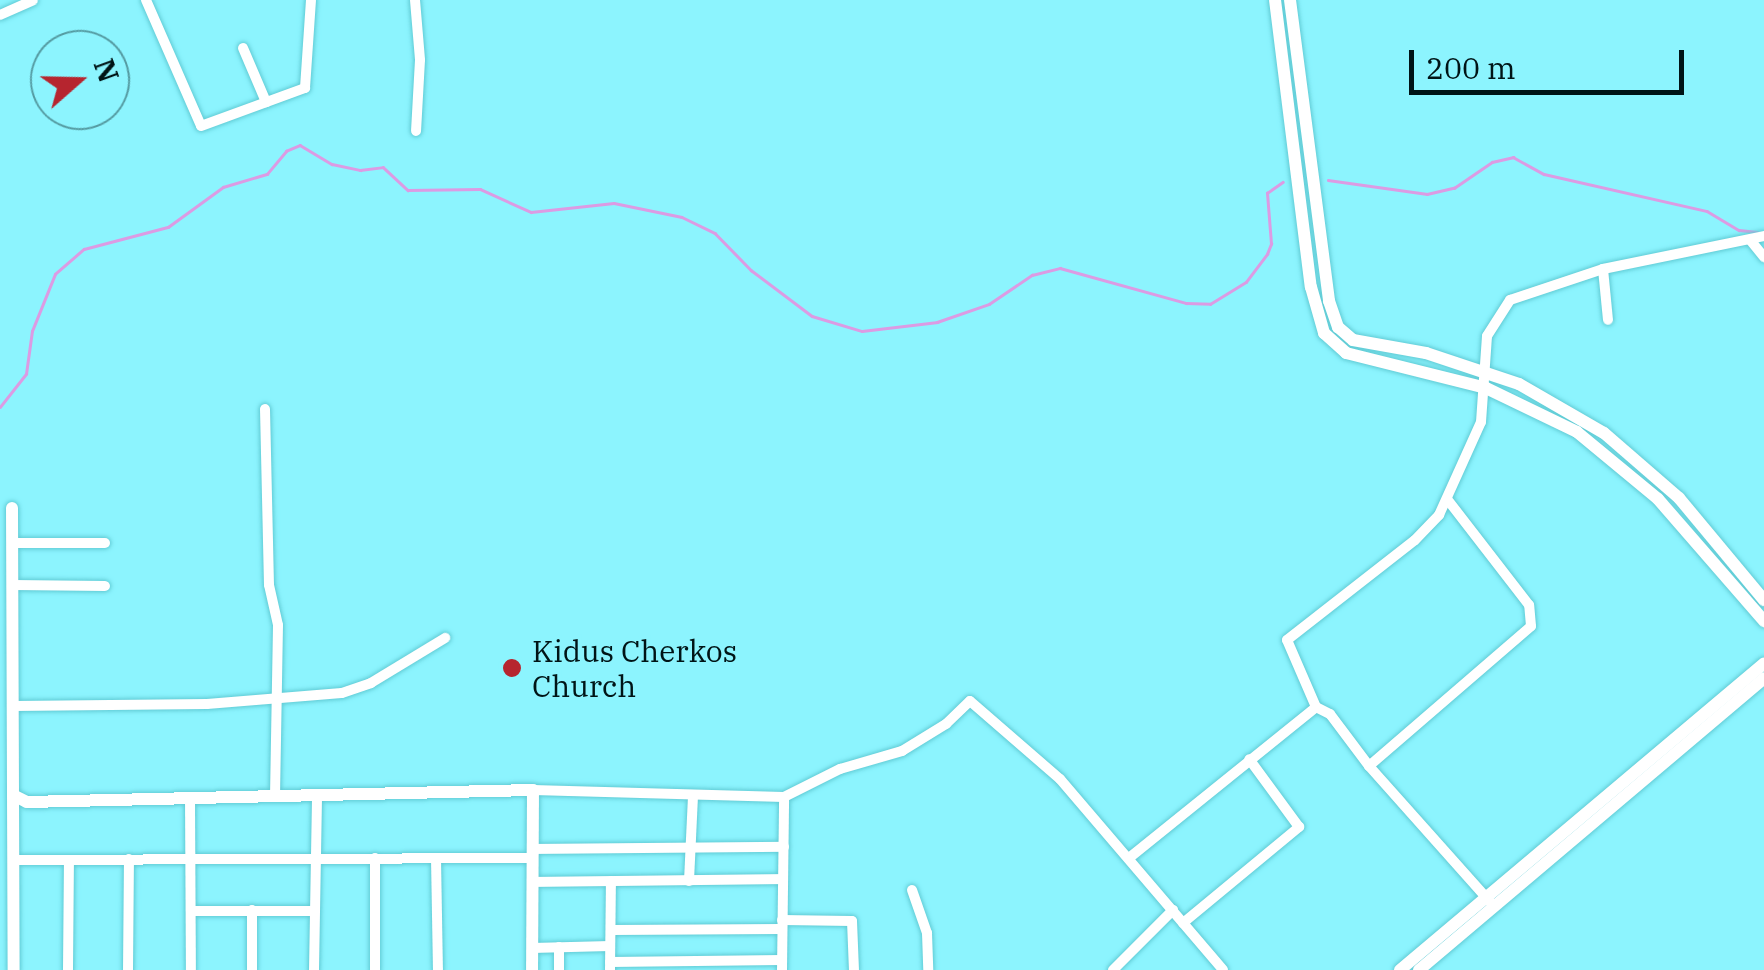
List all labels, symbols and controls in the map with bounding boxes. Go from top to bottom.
north arrow [30,30,130,130]
scale bar [1414,30,1689,92]
text: 200 m [1426,48,1516,87]
text: N [86,54,128,87]
place label: Kidus Cherkos Church [532,633,737,704]
marker: Kidus Cherkos Church [501,657,523,679]

